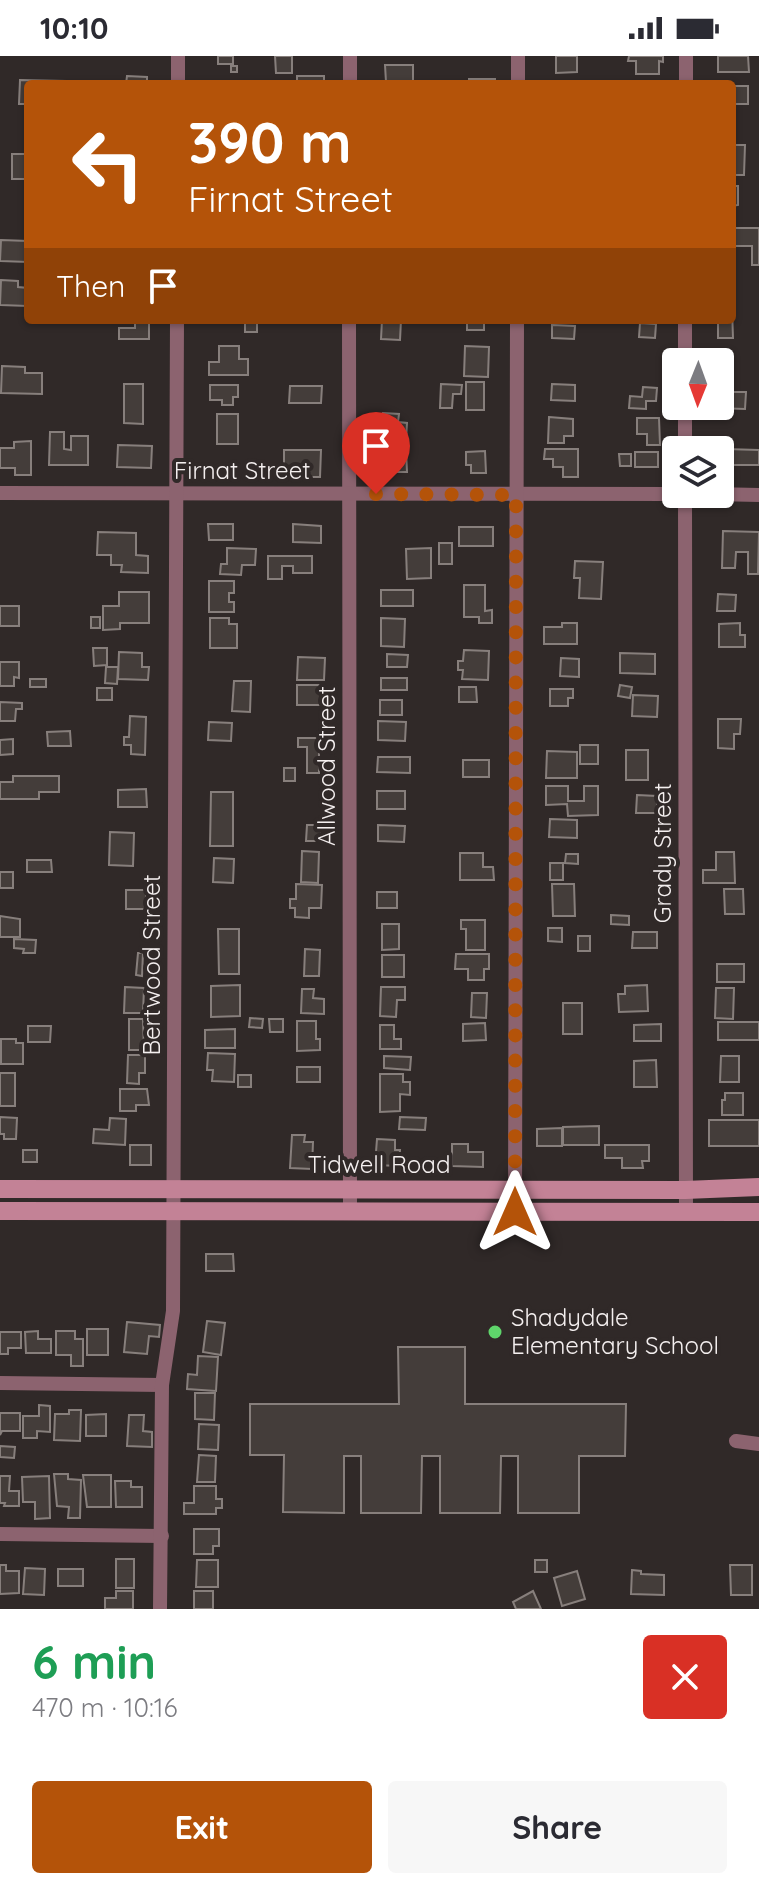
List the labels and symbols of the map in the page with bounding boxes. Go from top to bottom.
north arrow [662,348,734,420]
pin [342,412,410,494]
street label: Firnat Street [174,455,310,485]
street label: Allwood Street [311,686,341,846]
street label: Grady Street [647,783,677,923]
street label: Bertwood Street [136,874,166,1056]
street label: Tidwell Road [308,1149,450,1179]
position arrow [473,1170,557,1254]
place label: Shadydale Elementary School [511,1302,719,1360]
marker: Shadydale Elementary School [486,1323,504,1341]

